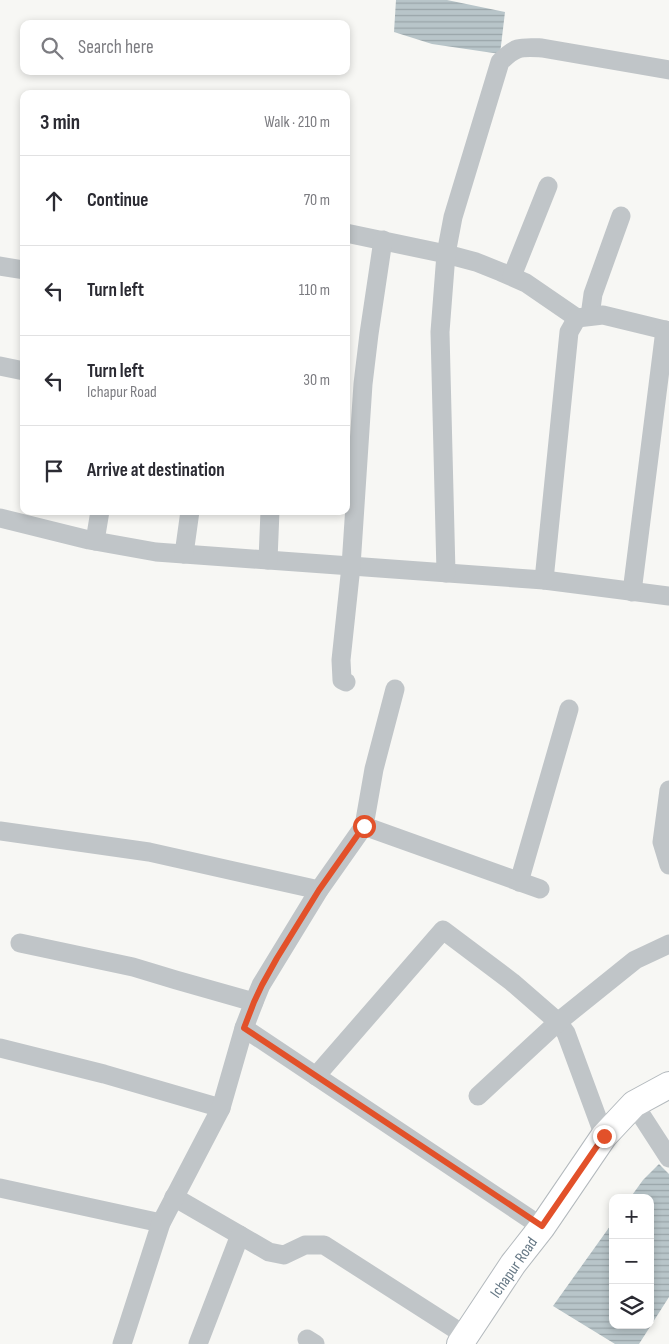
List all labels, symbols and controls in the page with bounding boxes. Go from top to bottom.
search box [20,20,350,75]
icon: search [38,34,66,62]
text: Search here [78,36,154,59]
text: 3 min [40,110,80,135]
text: Walk · 210 m [264,113,330,132]
icon: ahead [40,187,68,215]
text: Continue [87,189,148,212]
text: 70 m [304,191,330,210]
icon: left [40,277,68,305]
text: Turn left [87,279,144,302]
text: 110 m [299,281,330,300]
text: Turn left [87,360,144,383]
icon: left [40,367,68,395]
text: 30 m [303,371,330,390]
text: Ichapur Road [87,383,157,402]
icon: arrive [40,457,68,485]
text: Arrive at destination [87,459,225,482]
route start [353,815,376,838]
route end [593,1125,616,1148]
map controls [609,1194,654,1329]
button: + [609,1194,654,1239]
street label: Ichapur Road [486,1234,542,1302]
button: − [609,1239,654,1284]
button: layers [609,1284,654,1329]

